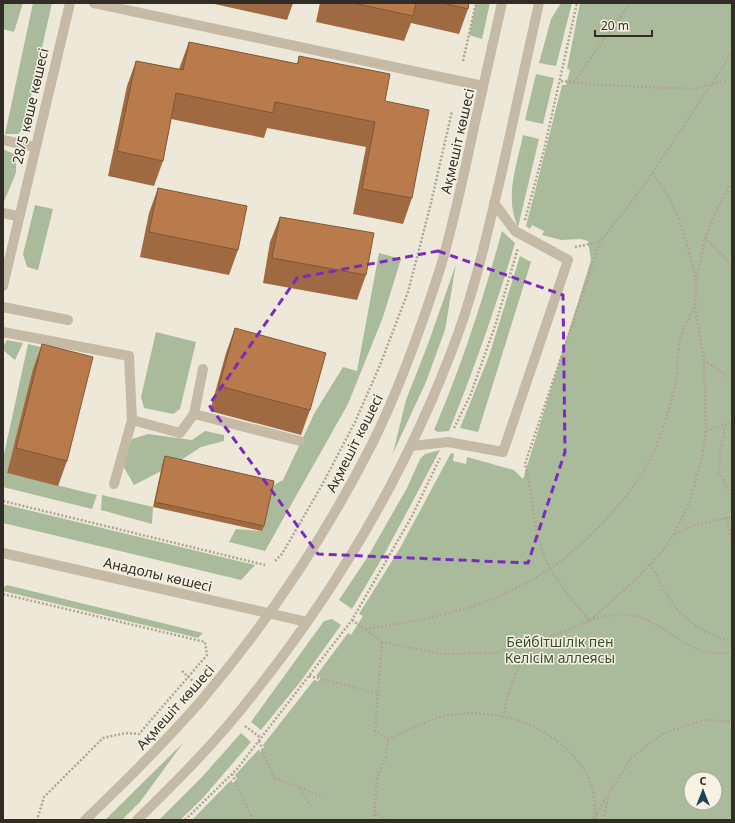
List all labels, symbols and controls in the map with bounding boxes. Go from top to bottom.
scale bar [595,12,652,38]
text: 20 m [601,17,629,34]
street label: 28/5 көше көшесі [7,46,53,166]
street label: Ақмешіт көшесі [436,86,478,196]
street label: Ақмешіт көшесі [321,391,387,495]
street label: Анадолы көшесі [102,552,214,596]
park label: Бейбітшілік пен Келісім аллеясы [505,632,615,667]
street label: Ақмешіт көшесі [132,661,218,753]
north arrow [683,771,723,811]
text: С [699,773,707,788]

